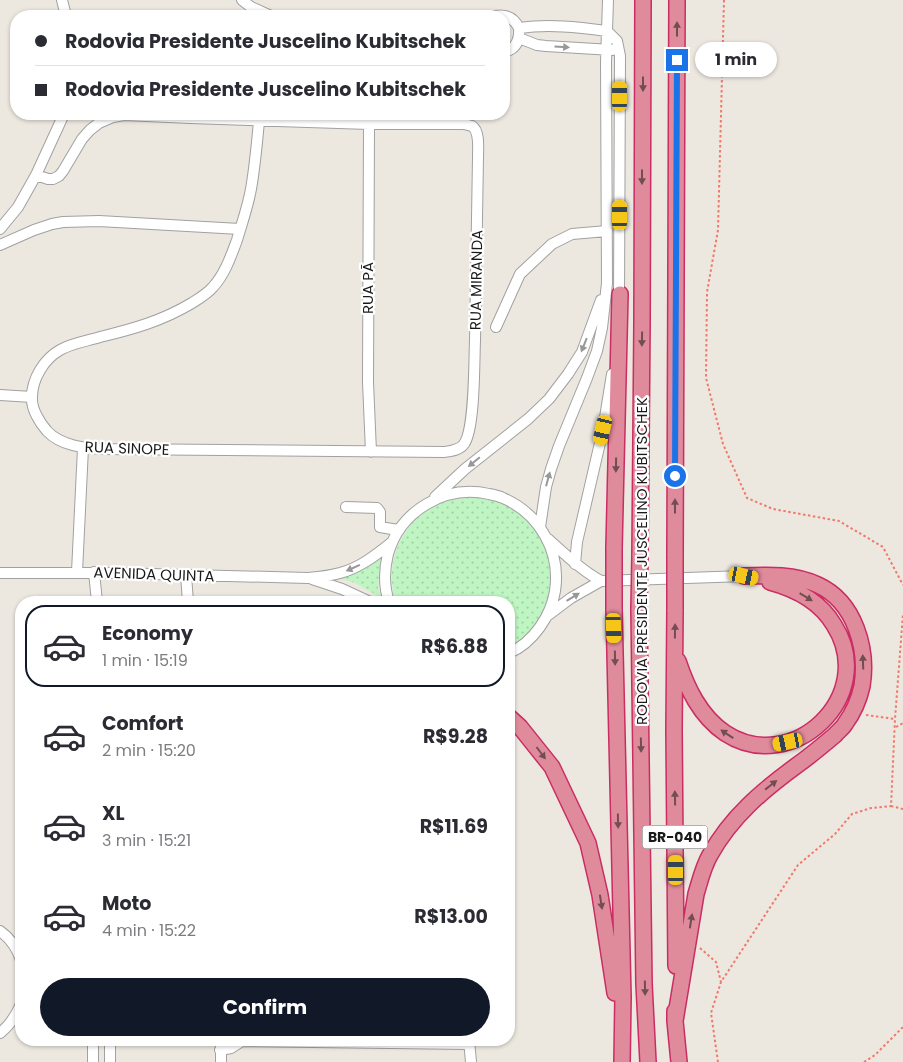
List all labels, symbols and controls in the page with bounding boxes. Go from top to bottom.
one-way arrow [673,20,681,36]
text: Rodovia Presidente Juscelino Kubitschek [65,28,466,55]
callout: 1 min [694,42,777,78]
one-way arrow [554,44,570,52]
text: 1 min [715,48,757,71]
route end [666,49,688,71]
text: Rodovia Presidente Juscelino Kubitschek [65,76,466,103]
one-way arrow [639,76,647,92]
car [612,81,627,111]
one-way arrow [638,169,646,185]
car [612,200,627,230]
street label: RUA MIRANDA [465,230,487,330]
street label: RUA PÃ [357,262,378,314]
one-way arrow [638,332,646,348]
one-way arrow [580,338,588,352]
street label: RODOVIA PRESIDENTE JUSCELINO KUBITSCHEK [631,397,652,725]
car [592,414,613,446]
street label: RUA SINOPE [84,436,170,460]
one-way arrow [468,456,481,467]
one-way arrow [612,457,620,473]
route start [664,465,686,487]
one-way arrow [545,472,553,487]
one-way arrow [671,498,679,514]
street label: AVENIDA QUINTA [93,561,215,587]
one-way arrow [346,564,360,572]
car [727,566,760,586]
one-way arrow [800,592,813,602]
one-way arrow [566,593,579,602]
car [605,613,622,643]
text: Economy [102,620,193,647]
one-way arrow [671,623,679,639]
icon: car [42,624,87,669]
text: R$6.88 [421,633,488,660]
text: 1 min · 15:19 [102,649,188,672]
one-way arrow [611,650,619,666]
one-way arrow [858,654,866,670]
text: Comfort [102,710,184,737]
icon: car [42,714,87,759]
text: R$9.28 [423,723,488,750]
one-way arrow [721,729,734,738]
car [771,732,804,752]
one-way arrow [637,737,645,753]
text: 2 min · 15:20 [102,739,196,762]
one-way arrow [536,746,546,760]
one-way arrow [764,780,777,791]
one-way arrow [671,789,679,805]
text: XL [102,800,125,827]
icon: car [42,804,87,849]
text: R$11.69 [420,813,488,840]
one-way arrow [614,813,622,829]
road number: BR-040 [642,826,708,849]
text: 3 min · 15:21 [102,829,191,852]
car [668,855,683,885]
text: Moto [102,890,151,917]
icon: car [42,894,87,939]
one-way arrow [597,895,605,911]
text: R$13.00 [414,903,488,930]
one-way arrow [688,913,696,929]
text: 4 min · 15:22 [102,919,196,942]
button: Confirm [40,978,490,1036]
one-way arrow [641,980,649,996]

